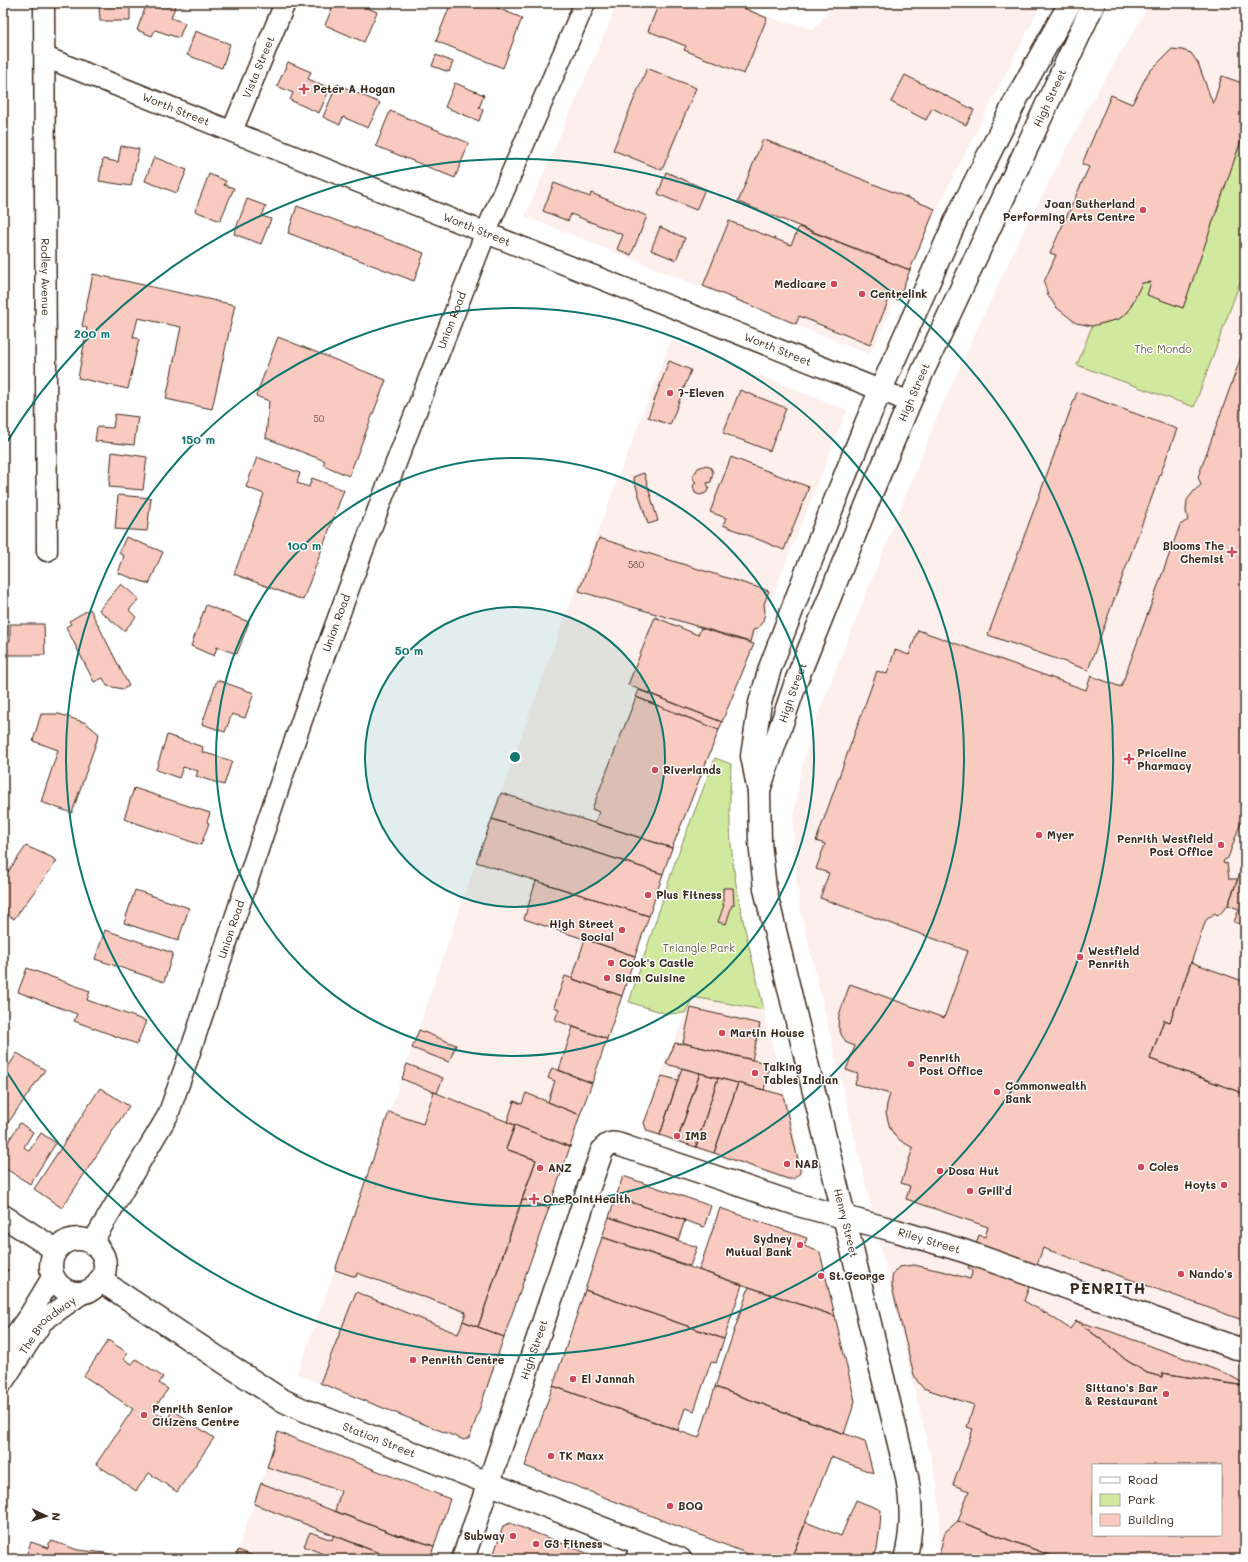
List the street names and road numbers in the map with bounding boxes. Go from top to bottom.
street label: Vista Street [238,34,278,100]
street label: High Street [1029,66,1069,129]
street label: Worth Street [140,89,212,129]
street label: Worth Street [441,209,513,249]
street label: Rodley Avenue [38,238,54,316]
street label: Union Road [433,289,469,351]
street label: Worth Street [742,329,814,369]
street label: High Street [894,360,933,424]
street label: Union Road [318,592,353,654]
street label: High Street [775,660,810,724]
street label: Union Road [214,898,247,960]
street label: Henry Street [831,1187,862,1259]
street label: Riley Street [896,1224,963,1257]
street label: The Broadway [15,1292,79,1357]
street label: High Street [516,1317,551,1381]
street label: Station Street [341,1418,418,1461]

